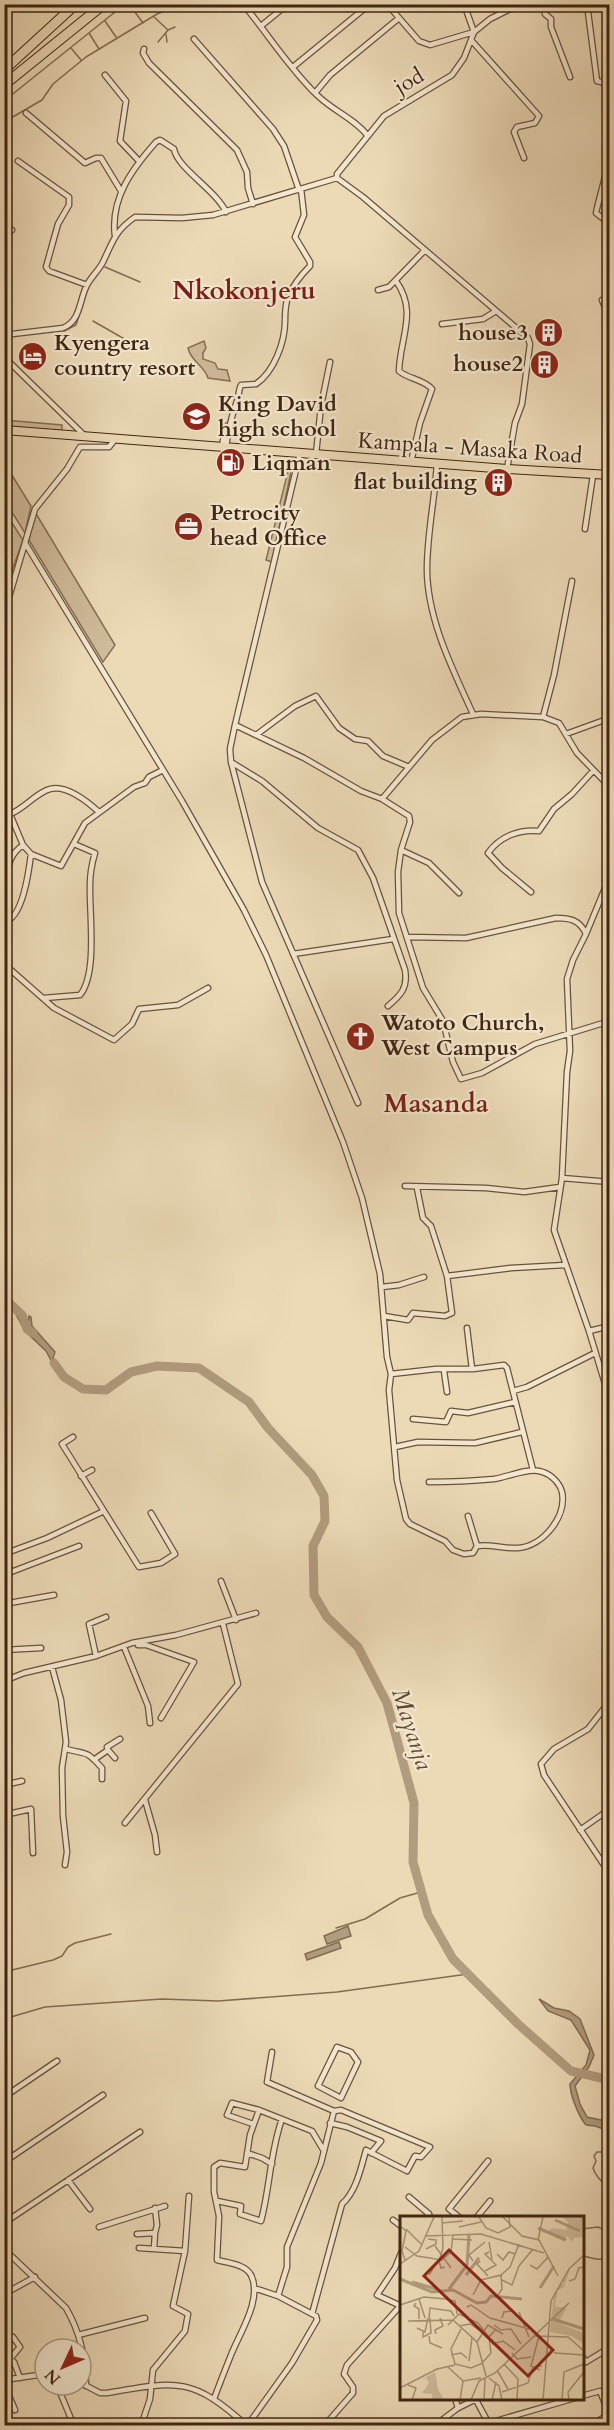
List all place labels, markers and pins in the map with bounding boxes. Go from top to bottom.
building icon: house3 [533,317,565,349]
place label: house3 [458,318,528,348]
place label: Kyengera country resort [54,328,196,383]
hotel icon: Kyengera country resort [17,340,49,372]
building icon: house2 [528,348,560,380]
place label: house2 [453,349,523,379]
place label: King David high school [218,389,337,444]
school or university icon: King David high school [181,401,213,433]
fuel station icon: Liqman [215,447,247,479]
place label: Liqman [252,448,331,478]
building icon: flat building [482,466,514,498]
place label: flat building [353,467,478,497]
place label: Petrocity head Office [210,498,327,553]
office icon: Petrocity head Office [173,510,205,542]
place label: Watoto Church, West Campus [380,1008,544,1063]
church icon: Watoto Church, West Campus [344,1020,376,1052]

